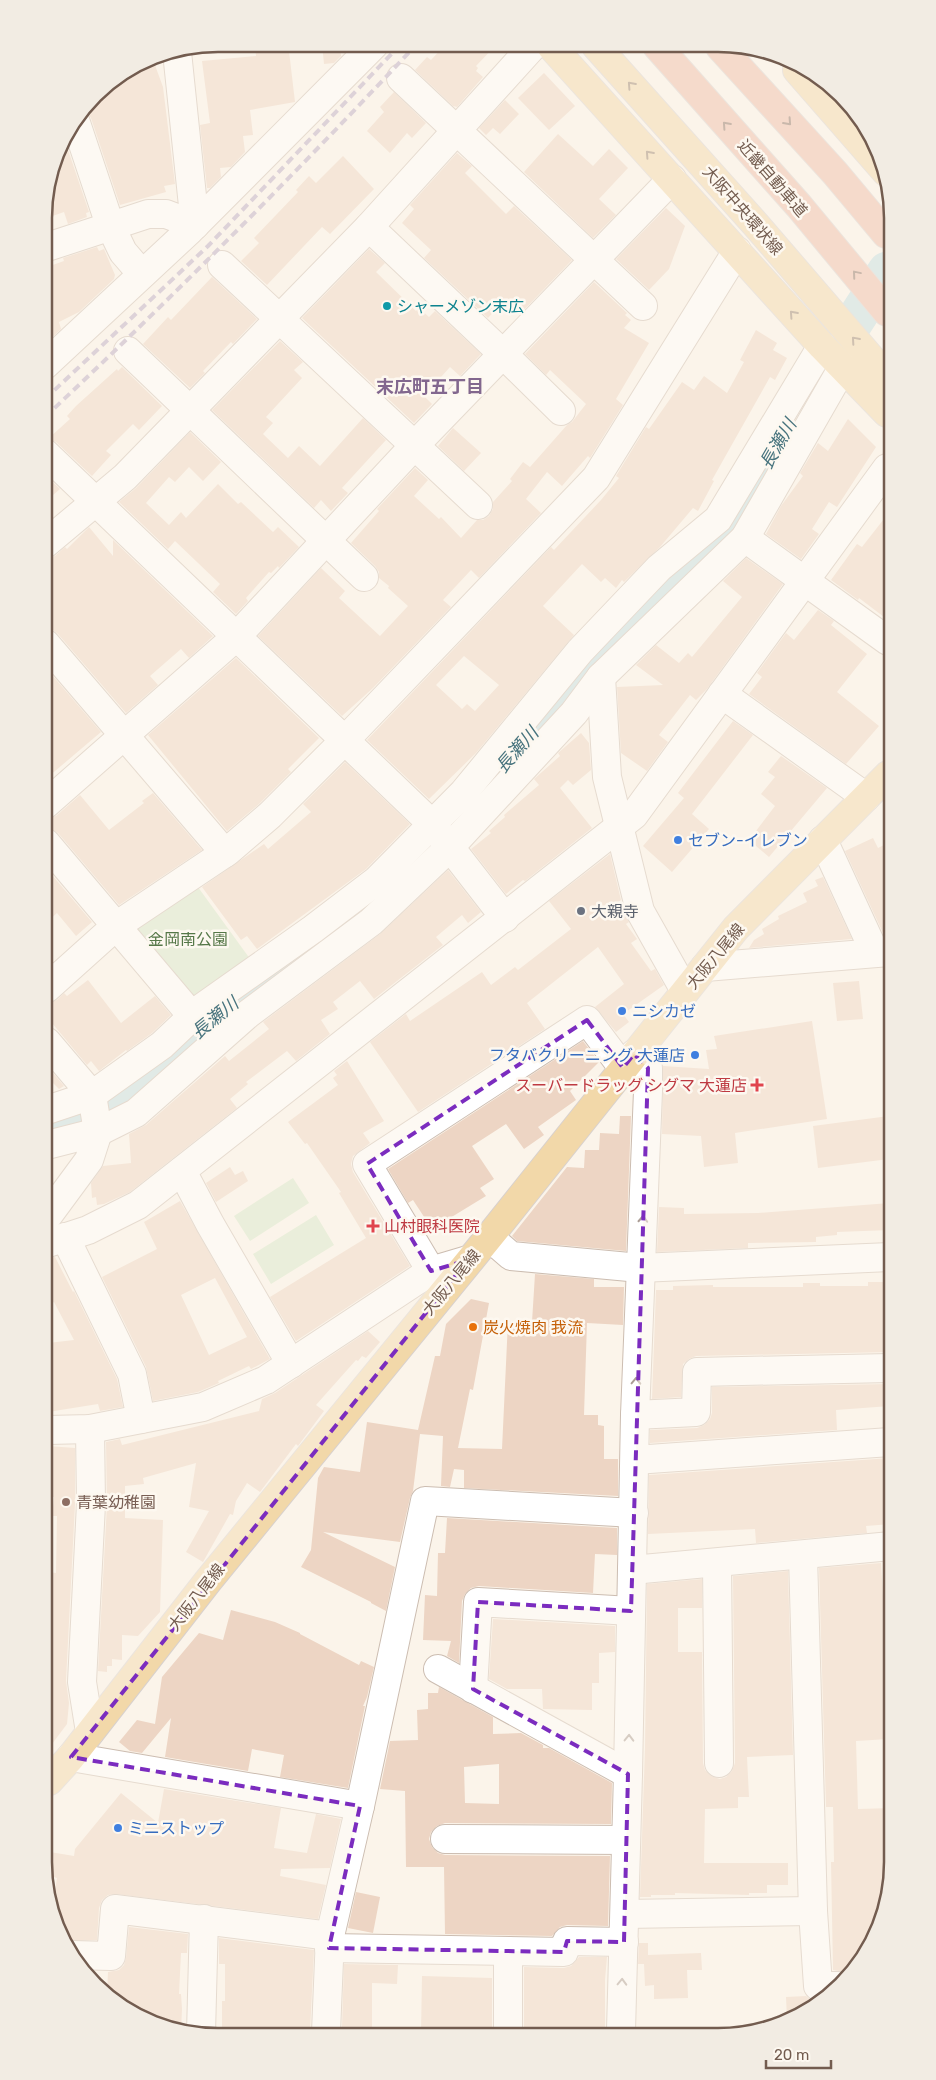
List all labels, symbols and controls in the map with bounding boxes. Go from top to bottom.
one-way arrow [628,82,637,91]
one-way arrow [783,116,792,125]
one-way arrow [723,121,732,130]
street label: 近畿自動車道 [734,136,811,221]
one-way arrow [646,150,655,159]
street label: 大阪中央環状線 [699,162,787,259]
one-way arrow [852,271,861,280]
place label: シャーメゾン末広 [397,297,524,316]
marker: シャーメゾン末広 [381,300,393,312]
one-way arrow [790,310,799,319]
one-way arrow [852,336,861,345]
district label: 末広町五丁目 [376,376,484,398]
water label: 長瀬川 [755,413,802,473]
water label: 長瀬川 [491,721,544,778]
place label: セブン-イレブン [688,831,808,850]
marker: セブン-イレブン [672,834,684,846]
place label: 大親寺 [591,902,639,921]
marker: 大親寺 [575,905,587,917]
street label: 大阪八尾線 [682,920,748,993]
park label: 金岡南公園 [148,930,228,949]
water label: 長瀬川 [187,991,244,1044]
place label: ニシカゼ [632,1002,696,1021]
marker: ニシカゼ [616,1005,628,1017]
place label: フタバクリーニング 大蓮店 [489,1046,685,1065]
marker: フタバクリーニング 大蓮店 [689,1049,701,1061]
place label: スーバードラッグ シグマ 大蓮店 [515,1076,747,1095]
marker: スーバードラッグ シグマ 大蓮店 [751,1079,763,1091]
one-way arrow [637,1215,648,1223]
place label: 山村眼科医院 [384,1217,480,1236]
marker: 山村眼科医院 [366,1219,380,1233]
street label: 大阪八尾線 [418,1246,484,1319]
place label: 炭火焼肉 我流 [483,1318,583,1337]
marker: 炭火焼肉 我流 [467,1321,479,1333]
one-way arrow [631,1377,642,1385]
place label: 青葉幼稚園 [76,1493,156,1512]
marker: 青葉幼稚園 [60,1496,72,1508]
street label: 大阪八尾線 [164,1560,229,1635]
one-way arrow [624,1734,634,1742]
place label: ミニストップ [128,1819,224,1838]
marker: ミニストップ [112,1822,124,1834]
one-way arrow [617,1978,628,1986]
scale bar [766,2038,831,2070]
text: 20 m [774,2046,809,2064]

